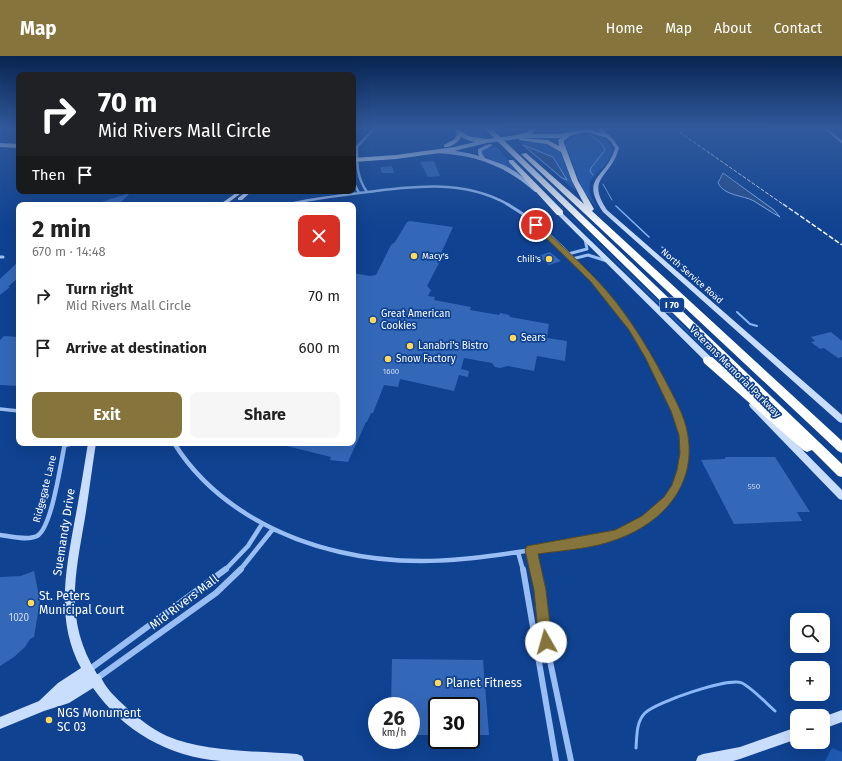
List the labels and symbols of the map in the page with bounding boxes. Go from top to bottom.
pin [519,208,553,242]
street label: North Service Road [659,247,725,305]
marker: Macy's [409,251,419,261]
place label: Macy's [422,251,449,261]
place label: Chili's [517,254,541,264]
marker: Chili's [544,254,554,264]
road number: I 70 [660,298,684,312]
place label: Great American Cookies [381,308,450,332]
marker: Great American Cookies [368,315,378,325]
street label: Veterans Memorial Parkway [687,324,783,420]
place label: Sears [521,332,546,344]
marker: Sears [508,333,518,343]
place label: Lanabri's Bistro [418,340,488,352]
marker: Lanabri's Bistro [405,341,415,351]
place label: Snow Factory [396,353,456,365]
marker: Snow Factory [383,354,393,364]
house number: 1600 [383,367,400,376]
street label: Ridgegate Lane [31,454,59,524]
house number: 550 [748,482,761,491]
street label: Suemandy Drive [50,487,78,577]
street label: Mid Rivers Mall [147,571,221,632]
place label: St. Peters Municipal Court [39,589,125,617]
marker: St. Peters Municipal Court [26,598,36,608]
house number: 1020 [9,612,30,624]
position arrow [525,621,567,663]
place label: Planet Fitness [446,676,522,690]
marker: Planet Fitness [433,678,443,688]
speed limit sign: 30 [428,697,480,749]
place label: NGS Monument SC 03 [57,706,142,734]
marker: NGS Monument SC 03 [44,715,54,725]

